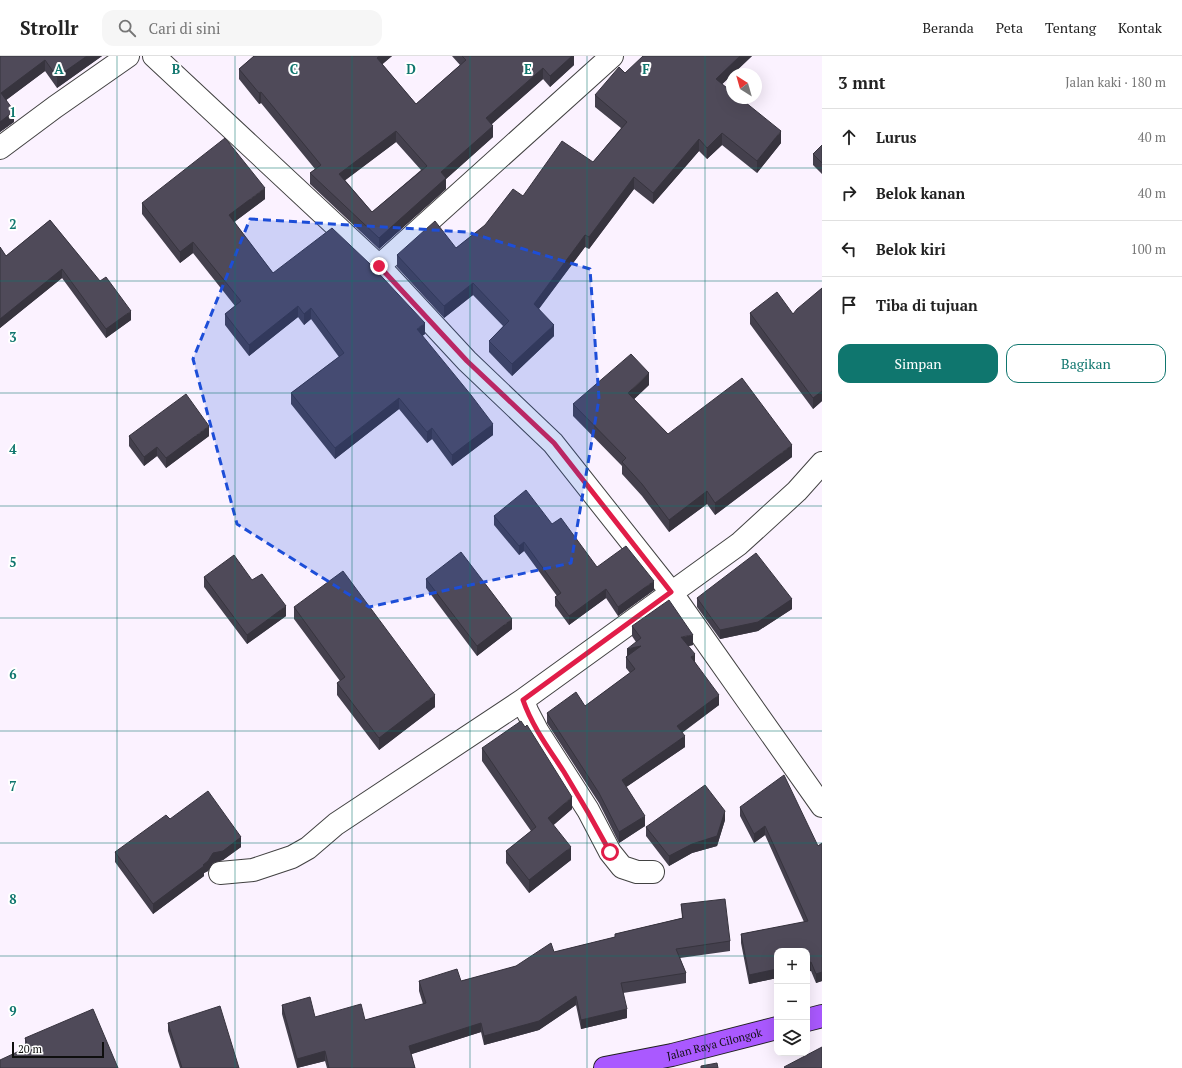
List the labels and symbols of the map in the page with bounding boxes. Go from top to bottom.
text: A [54,60,64,78]
text: B [172,60,180,78]
text: C [290,60,298,78]
text: D [406,60,416,78]
text: E [524,60,532,78]
text: F [642,60,650,78]
north arrow [726,68,762,104]
text: 1 [9,103,17,121]
text: 2 [9,215,17,233]
route end [370,257,388,275]
text: 3 [9,328,17,346]
text: 4 [9,440,17,458]
text: 5 [9,553,17,571]
text: 6 [9,665,17,683]
text: 7 [9,777,17,795]
route start [601,843,619,861]
text: 8 [9,890,17,908]
text: 9 [9,1002,17,1020]
street label: Jalan Raya Cilongok [666,1025,764,1063]
scale bar [12,1040,104,1059]

